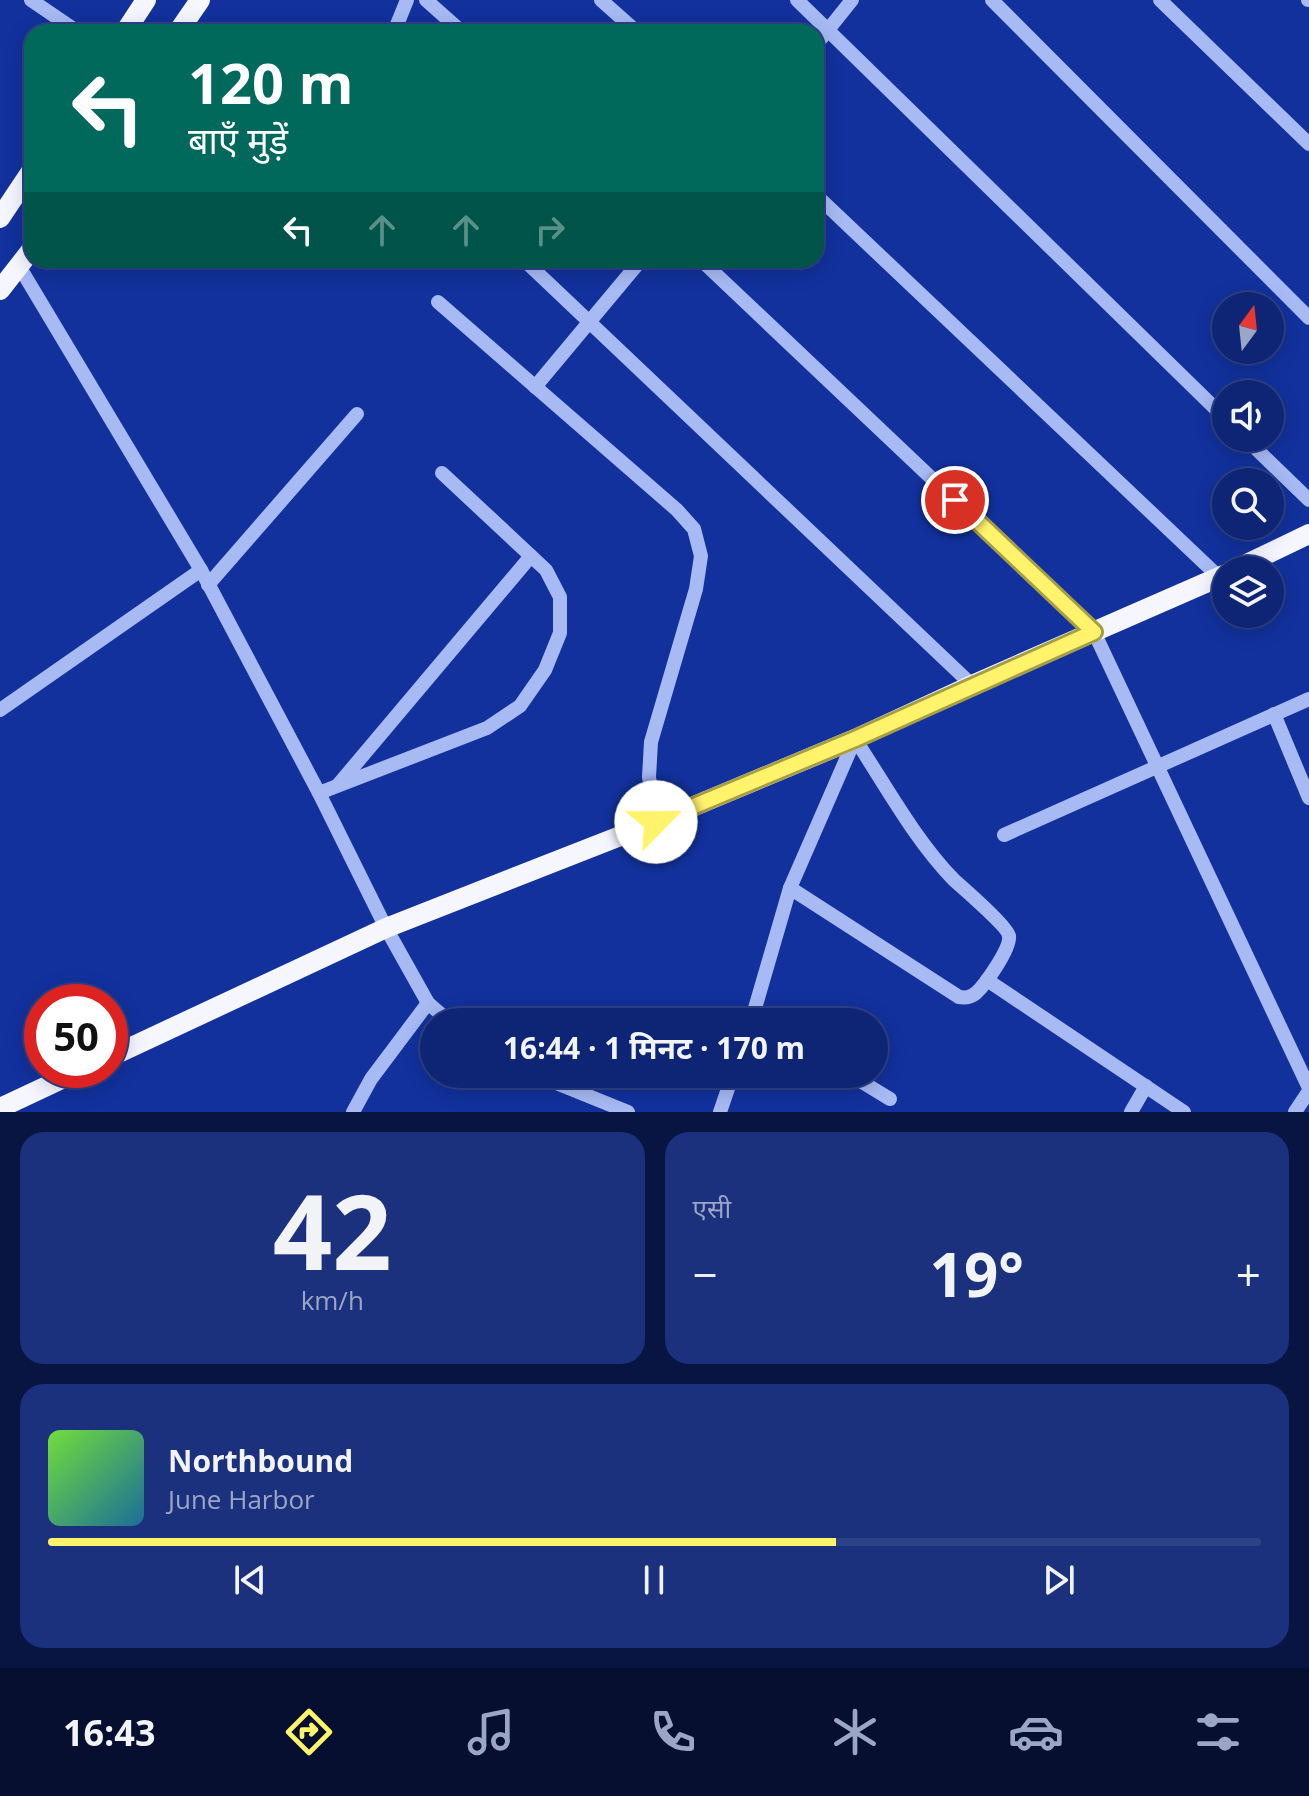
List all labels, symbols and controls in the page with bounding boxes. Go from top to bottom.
text: 120 m [188,44,354,120]
icon: left [56,56,160,160]
text: बाएँ मुड़ें [188,116,288,165]
icon: left [276,208,320,252]
icon: ahead [360,208,404,252]
icon: ahead [444,208,488,252]
icon: right [528,208,572,252]
north arrow [1212,292,1284,364]
map controls [1212,292,1284,628]
button: sound [1212,380,1284,452]
pin [921,466,989,534]
button: search [1212,468,1284,540]
icon: arrive [933,478,977,522]
button: layers [1212,556,1284,628]
position arrow [614,780,698,864]
speed limit sign: 50 [24,984,128,1088]
text: 16:44 · 1 मिनट · 170 m [503,1027,805,1068]
text: 42 [273,1159,392,1300]
text: एसी [693,1190,731,1226]
text: 19° [930,1233,1024,1315]
text: − [693,1244,718,1304]
text: + [1236,1244,1261,1304]
text: km/h [301,1282,364,1318]
text: Northbound [168,1440,353,1481]
text: June Harbor [168,1481,315,1517]
icon: previous [228,1558,272,1602]
icon: pause [632,1558,676,1602]
icon: next [1037,1558,1081,1602]
icon: directions [281,1704,337,1760]
icon: music [463,1704,519,1760]
icon: phone [645,1704,701,1760]
icon: climate [827,1704,883,1760]
icon: car [1008,1704,1064,1760]
icon: filters [1190,1704,1246,1760]
text: 16:43 [63,1708,155,1757]

